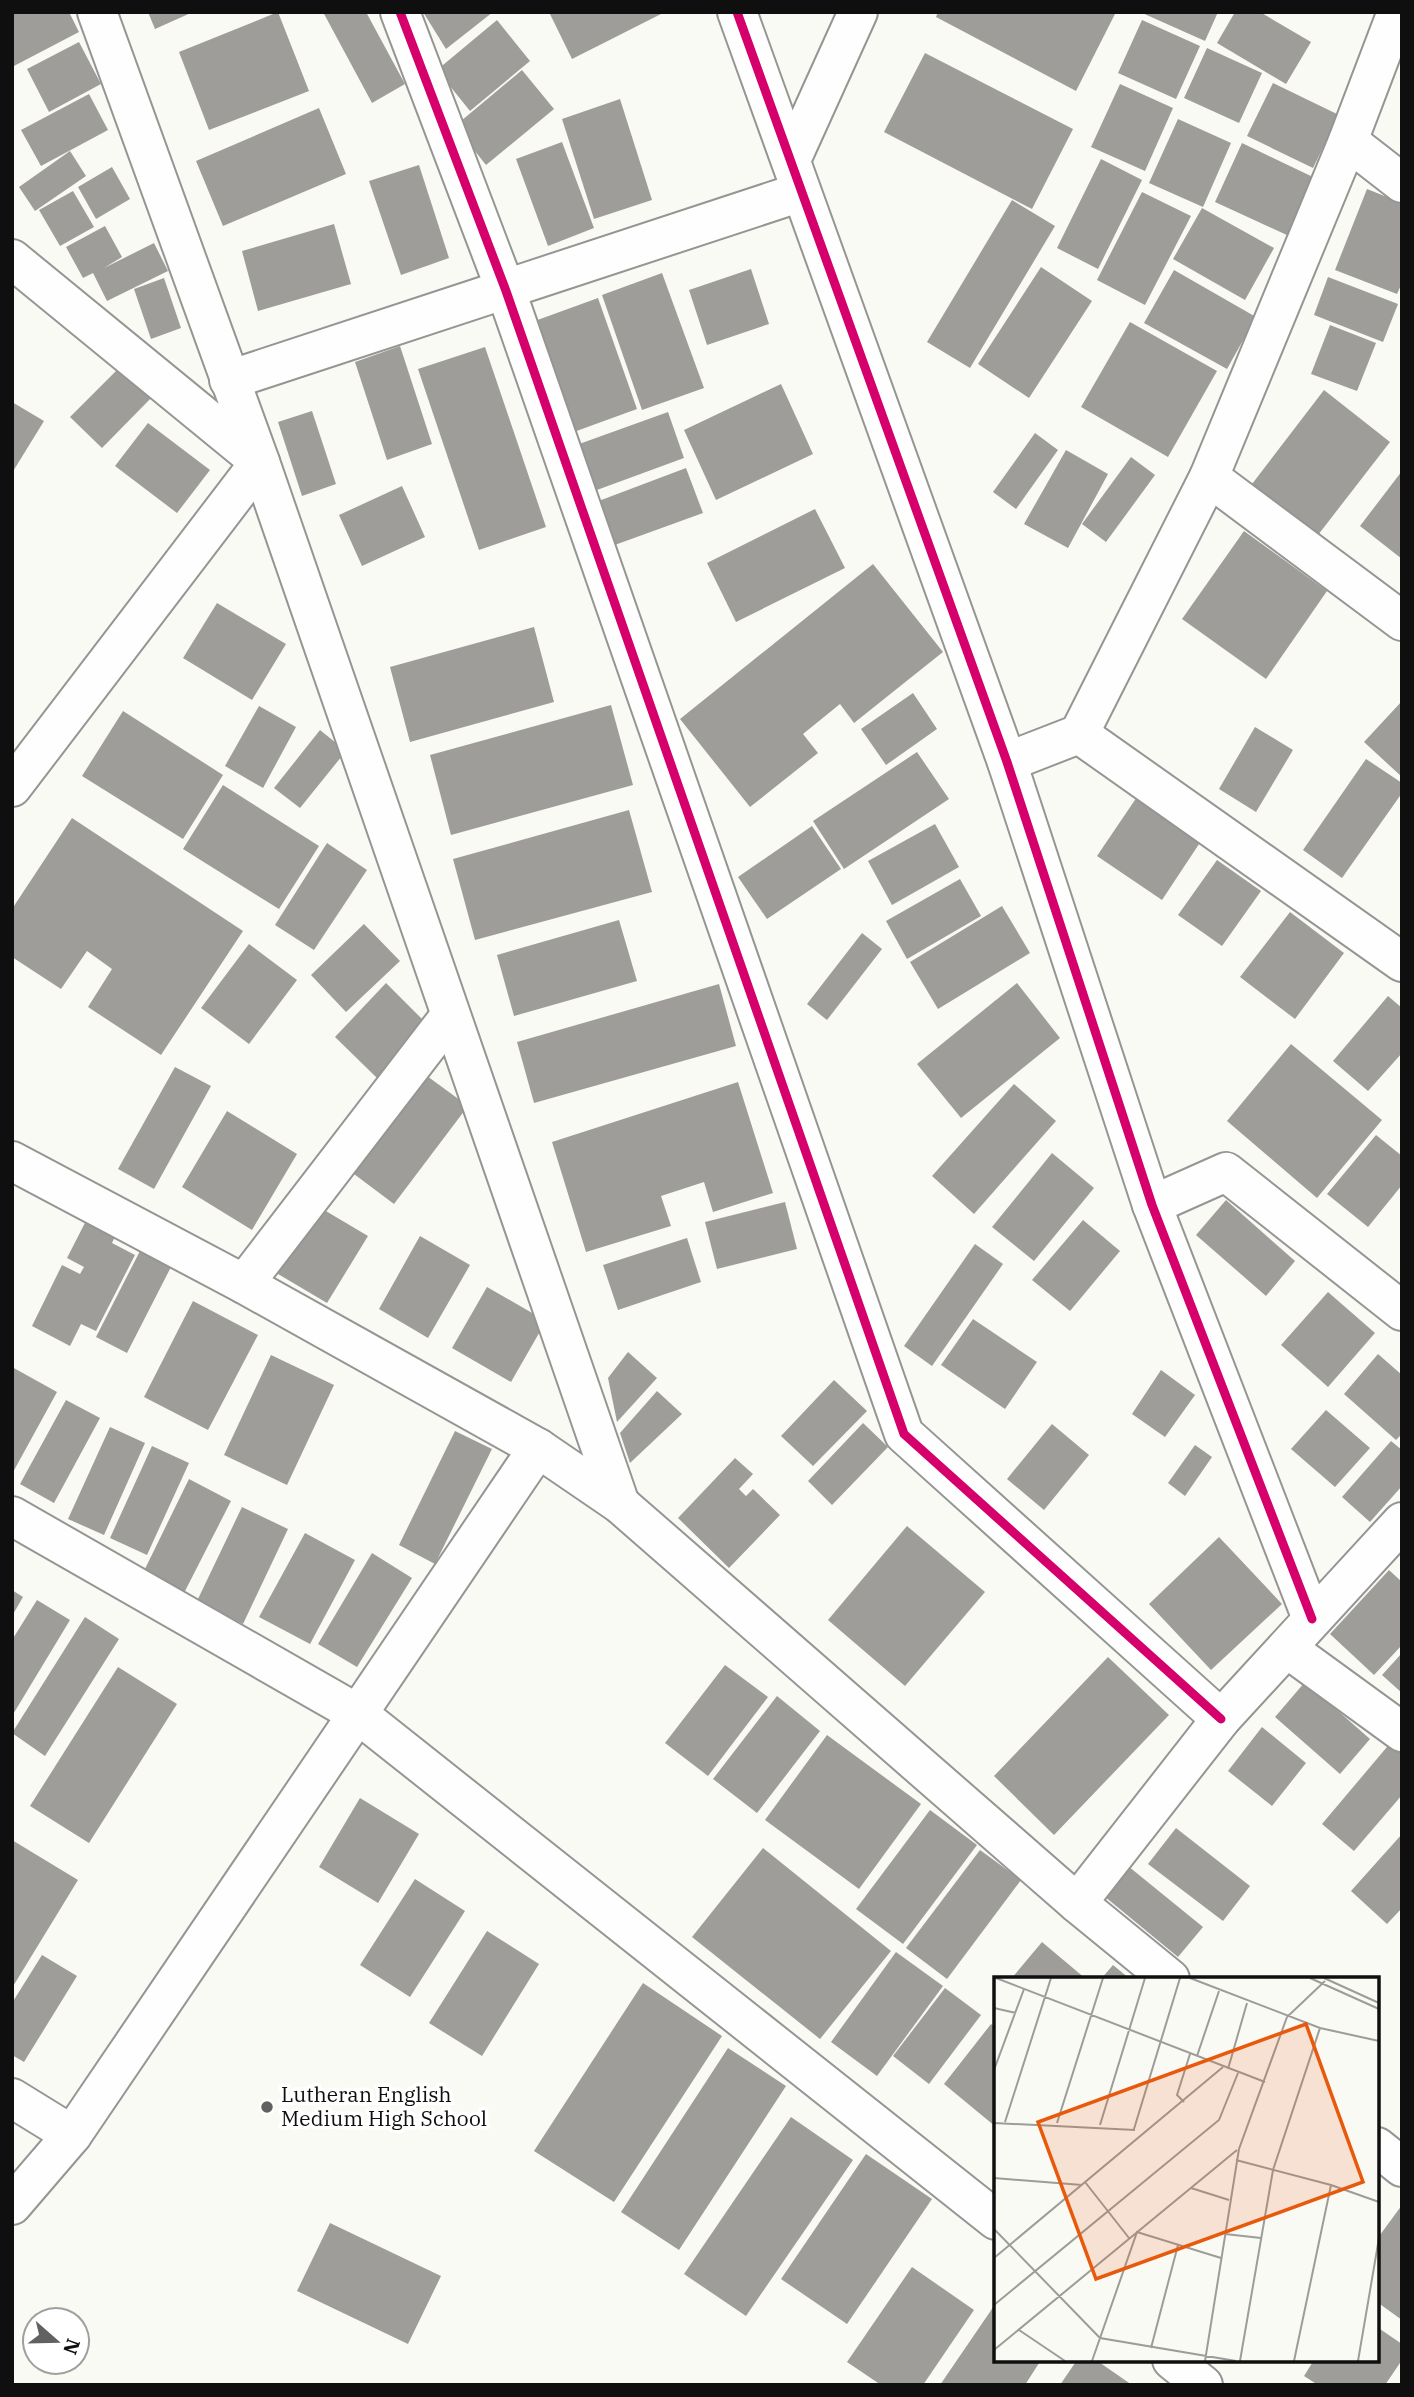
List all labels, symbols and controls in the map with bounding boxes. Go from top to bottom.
inset map [994,1977,1379,2362]
place label: Lutheran English Medium High School [281,2080,487,2132]
marker: Lutheran English Medium High School [259,2099,275,2115]
north arrow [21,2306,91,2376]
text: N [58,2336,86,2358]

